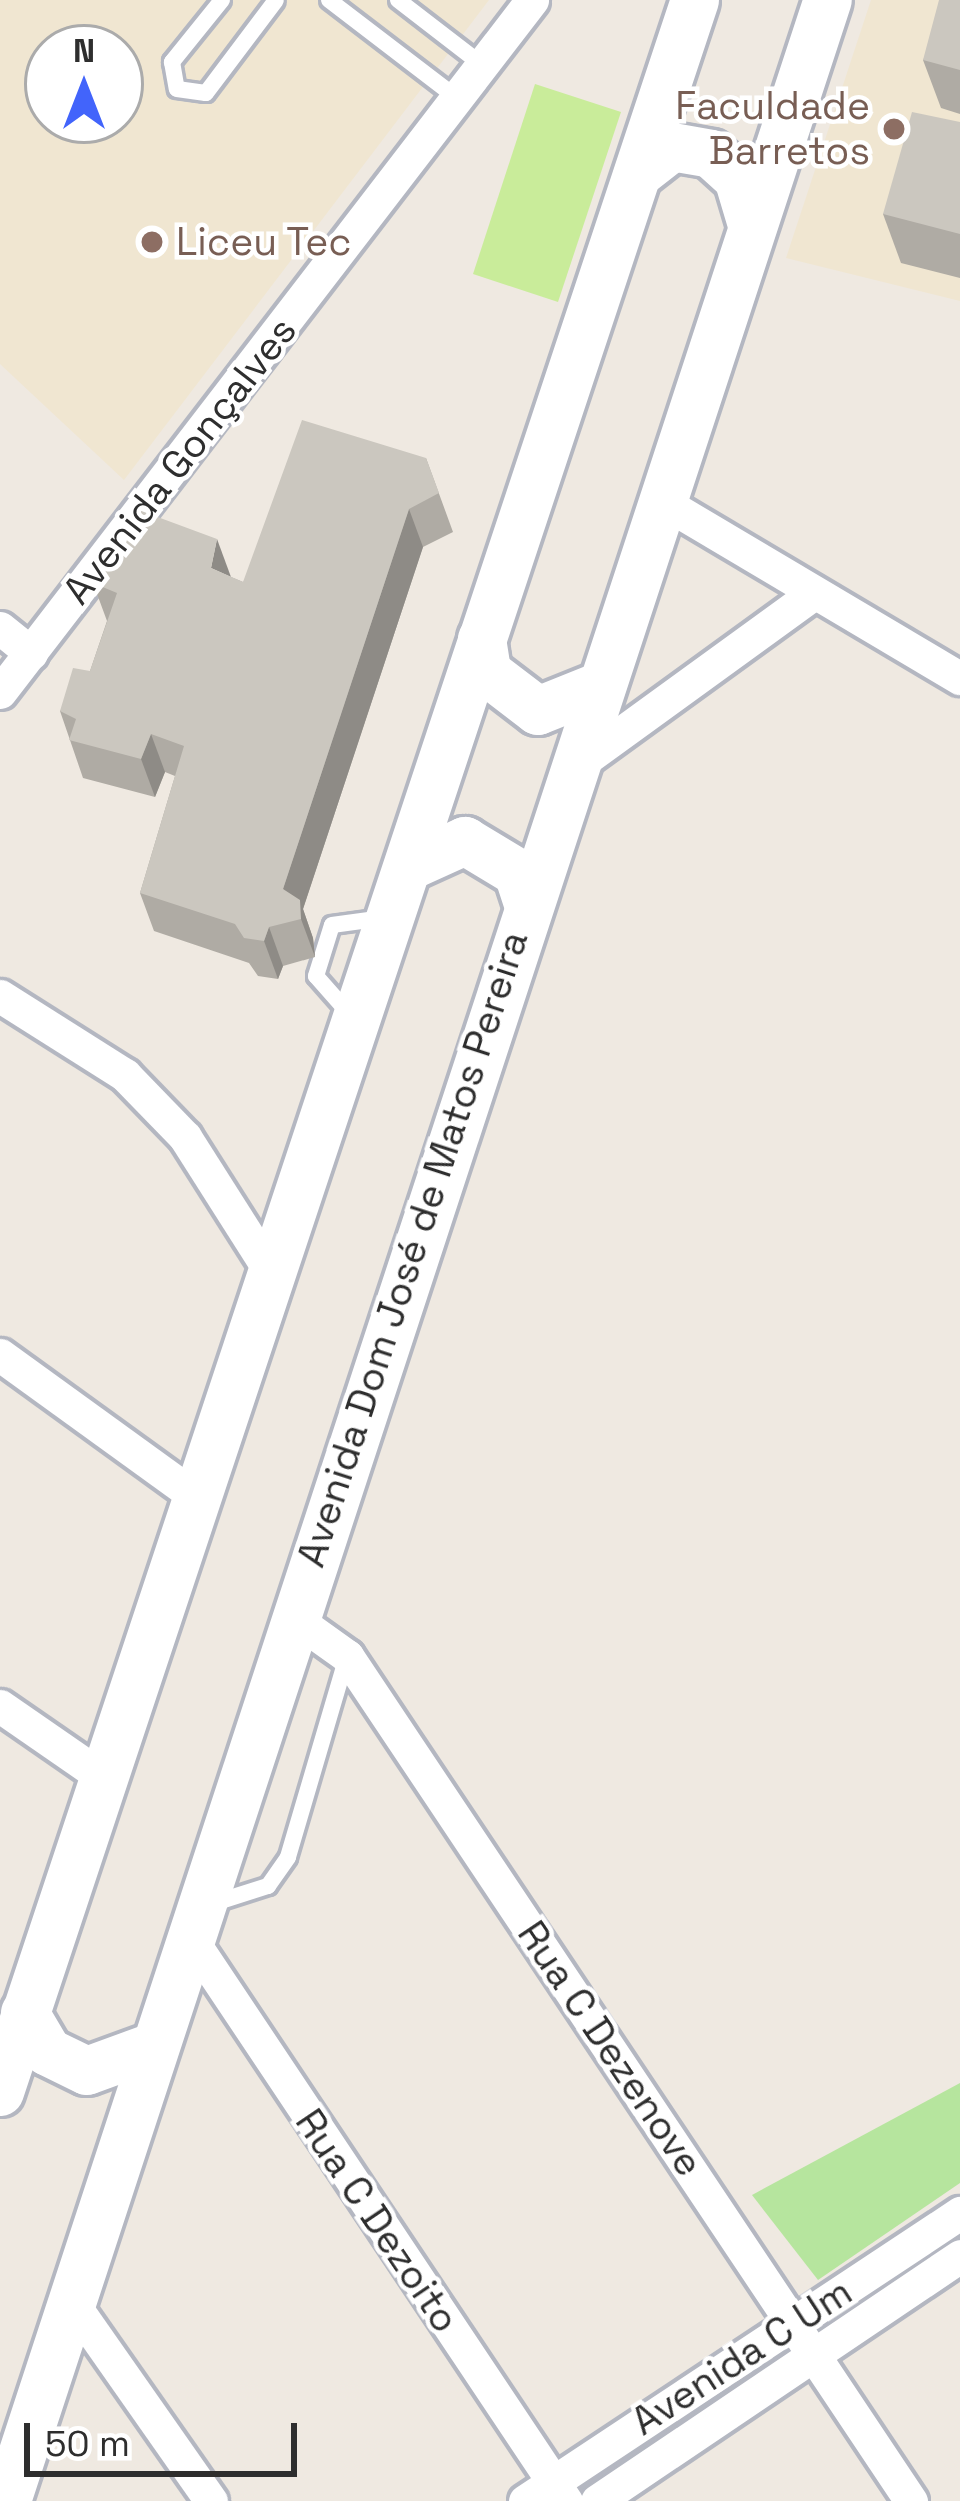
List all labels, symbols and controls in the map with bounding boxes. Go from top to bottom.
north arrow [24,24,144,144]
text: N [73,30,95,72]
place label: Faculdade Barretos [675,84,870,175]
marker: Faculdade Barretos [881,116,907,142]
place label: Liceu Tec [176,219,353,265]
marker: Liceu Tec [139,229,165,255]
street label: Avenida Gonçalves [53,308,307,614]
street label: Avenida Dom José de Matos Pereira [288,925,538,1573]
street label: Rua C Dezenove [507,1913,713,2185]
street label: Rua C Dezoito [285,2101,469,2341]
street label: Avenida C Um [623,2269,861,2445]
scale bar [30,2399,303,2473]
text: 50 m [45,2421,130,2467]

